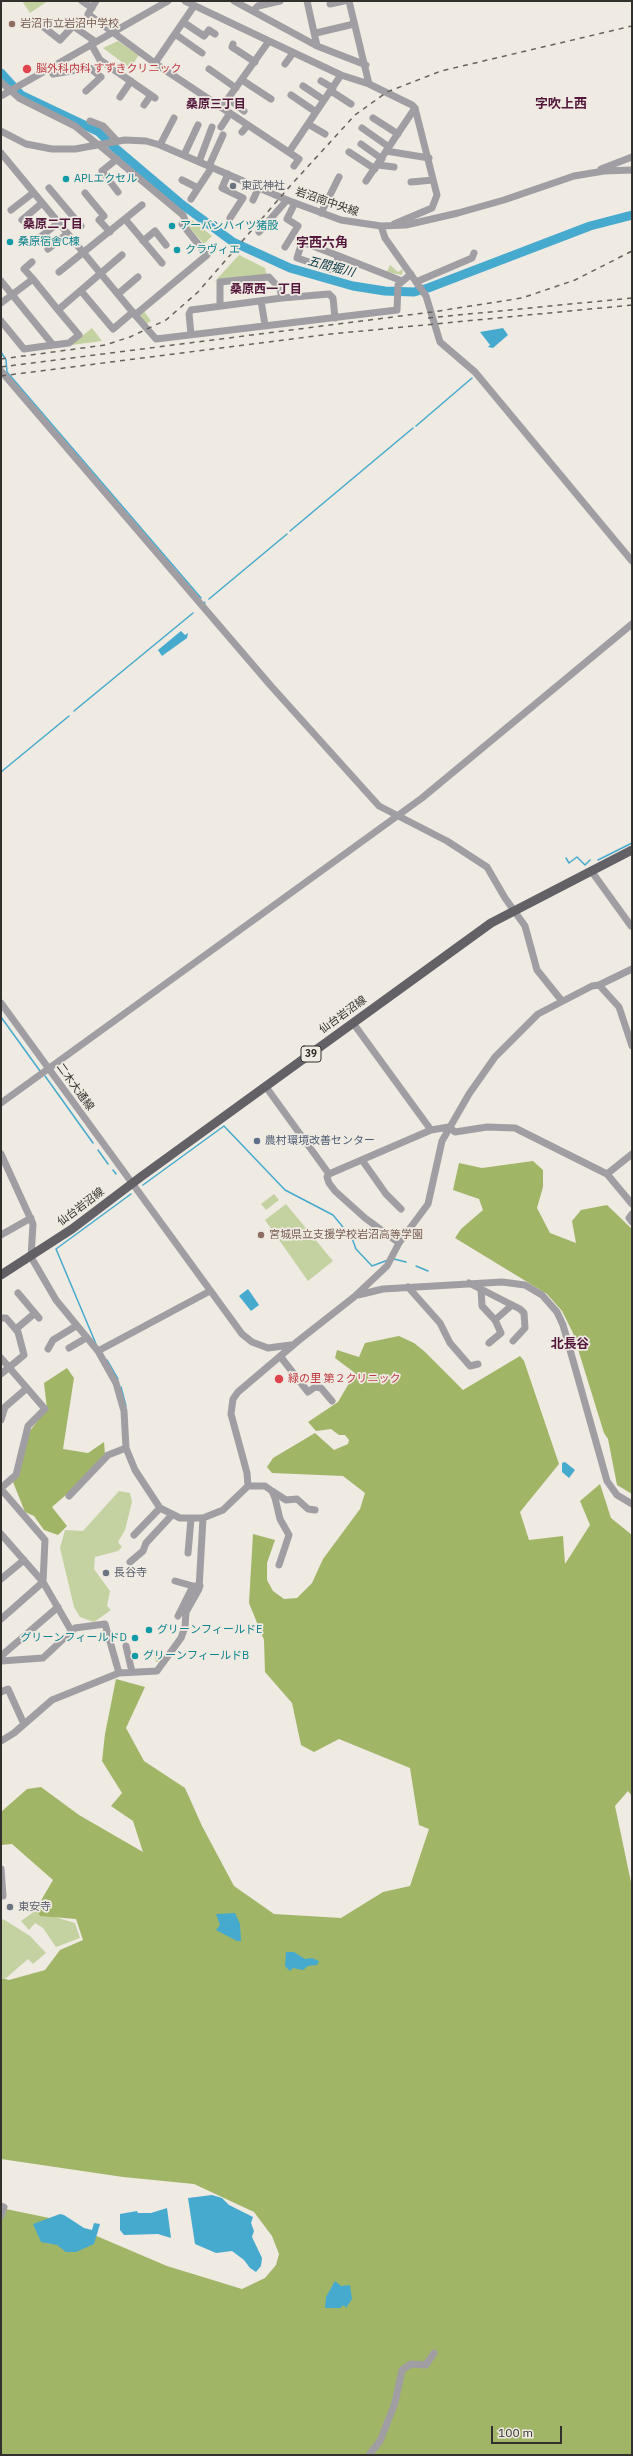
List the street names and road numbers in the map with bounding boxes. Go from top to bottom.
street label: 岩沼南中央線 [294,185,360,219]
street label: 仙台岩沼線 [317,993,369,1037]
road number: 39 [301,1046,321,1062]
street label: 二木大通線 [53,1061,97,1113]
street label: 仙台岩沼線 [55,1185,107,1229]

